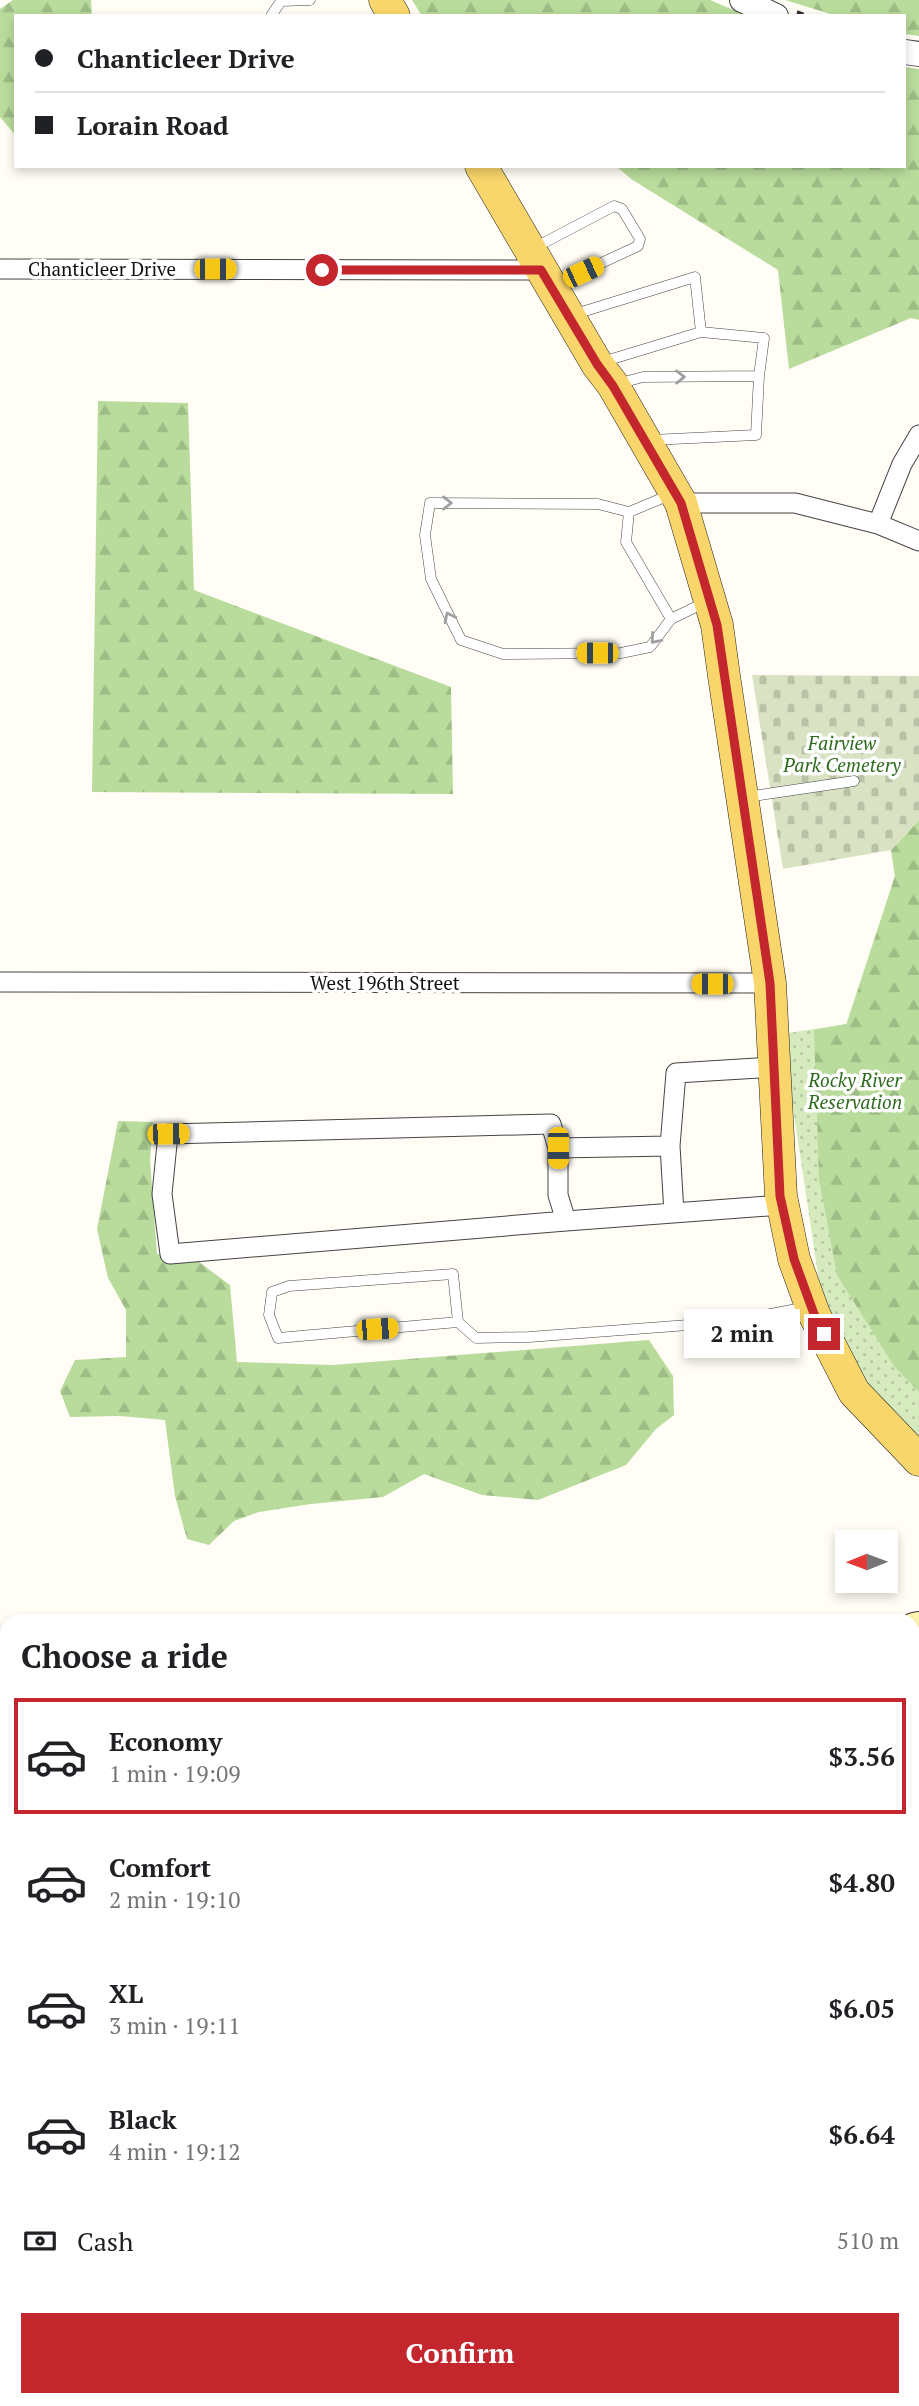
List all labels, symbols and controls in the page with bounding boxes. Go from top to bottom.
text: Chanticleer Drive [77,41,295,75]
text: Lorain Road [77,108,229,142]
route start [306,254,338,286]
car [560,254,607,290]
street label: Chanticleer Drive [28,256,176,281]
car [195,259,237,280]
one-way arrow [675,369,686,385]
one-way arrow [442,495,453,511]
one-way arrow [444,612,458,624]
one-way arrow [651,631,663,644]
car [577,643,619,664]
park label: Fairview Park Cemetery [782,730,902,777]
street label: West 196th Street [310,970,460,995]
car [692,974,734,995]
park label: Rocky River Reservation [807,1067,902,1114]
car [147,1123,190,1145]
car [548,1127,569,1169]
callout: 2 min [684,1310,800,1358]
car [356,1317,399,1341]
text: 2 min [711,1318,773,1349]
route end [808,1318,840,1350]
north arrow [835,1530,898,1592]
map controls [835,1530,898,1593]
text: Choose a ride [21,1635,228,1677]
text: Economy [109,1724,222,1758]
icon: car [25,1725,88,1788]
text: $3.56 [829,1739,895,1773]
text: 1 min · 19:09 [109,1758,241,1789]
text: Comfort [109,1850,211,1884]
icon: car [25,1851,88,1914]
text: $4.80 [829,1865,895,1899]
text: 2 min · 19:10 [109,1884,241,1915]
text: XL [109,1976,143,2010]
icon: car [25,1977,88,2040]
text: $6.05 [829,1991,895,2025]
text: 3 min · 19:11 [109,2010,241,2041]
text: Black [109,2102,177,2136]
icon: car [25,2103,88,2166]
text: $6.64 [829,2117,895,2151]
text: 4 min · 19:12 [109,2136,241,2167]
icon: cash [21,2222,59,2260]
text: Cash [77,2224,133,2258]
text: 510 m [837,2225,899,2256]
button: Confirm [21,2313,899,2393]

